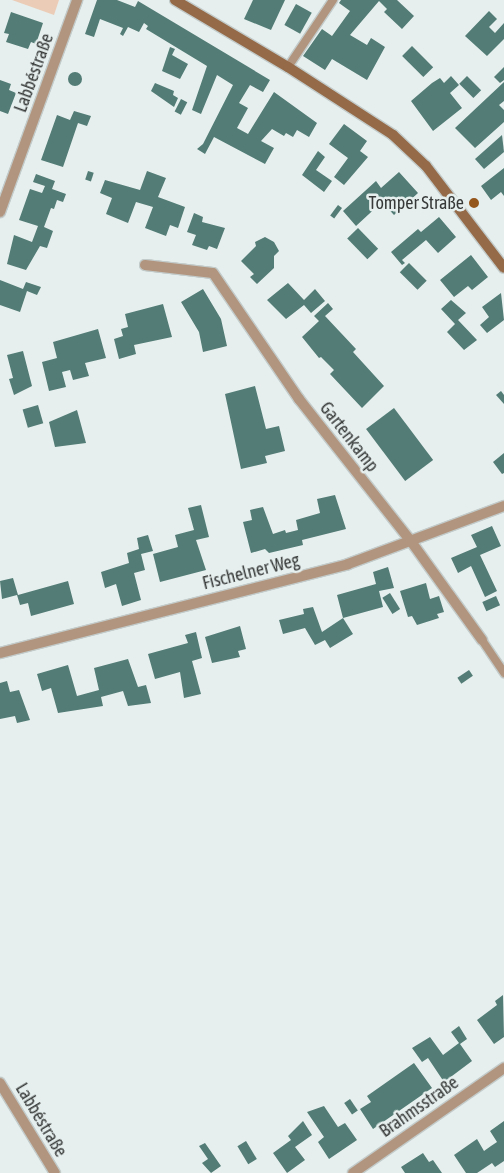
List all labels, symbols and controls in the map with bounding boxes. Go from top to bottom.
street label: Labbéstraße [10,31,58,115]
place label: Tomper Straße [369,192,464,214]
marker: Tomper Straße [468,197,480,209]
street label: Gartenkamp [315,398,383,476]
street label: Fischelner Weg [200,550,302,594]
street label: Brahmsstraße [375,1072,463,1142]
street label: Labbéstraße [11,1079,71,1161]

